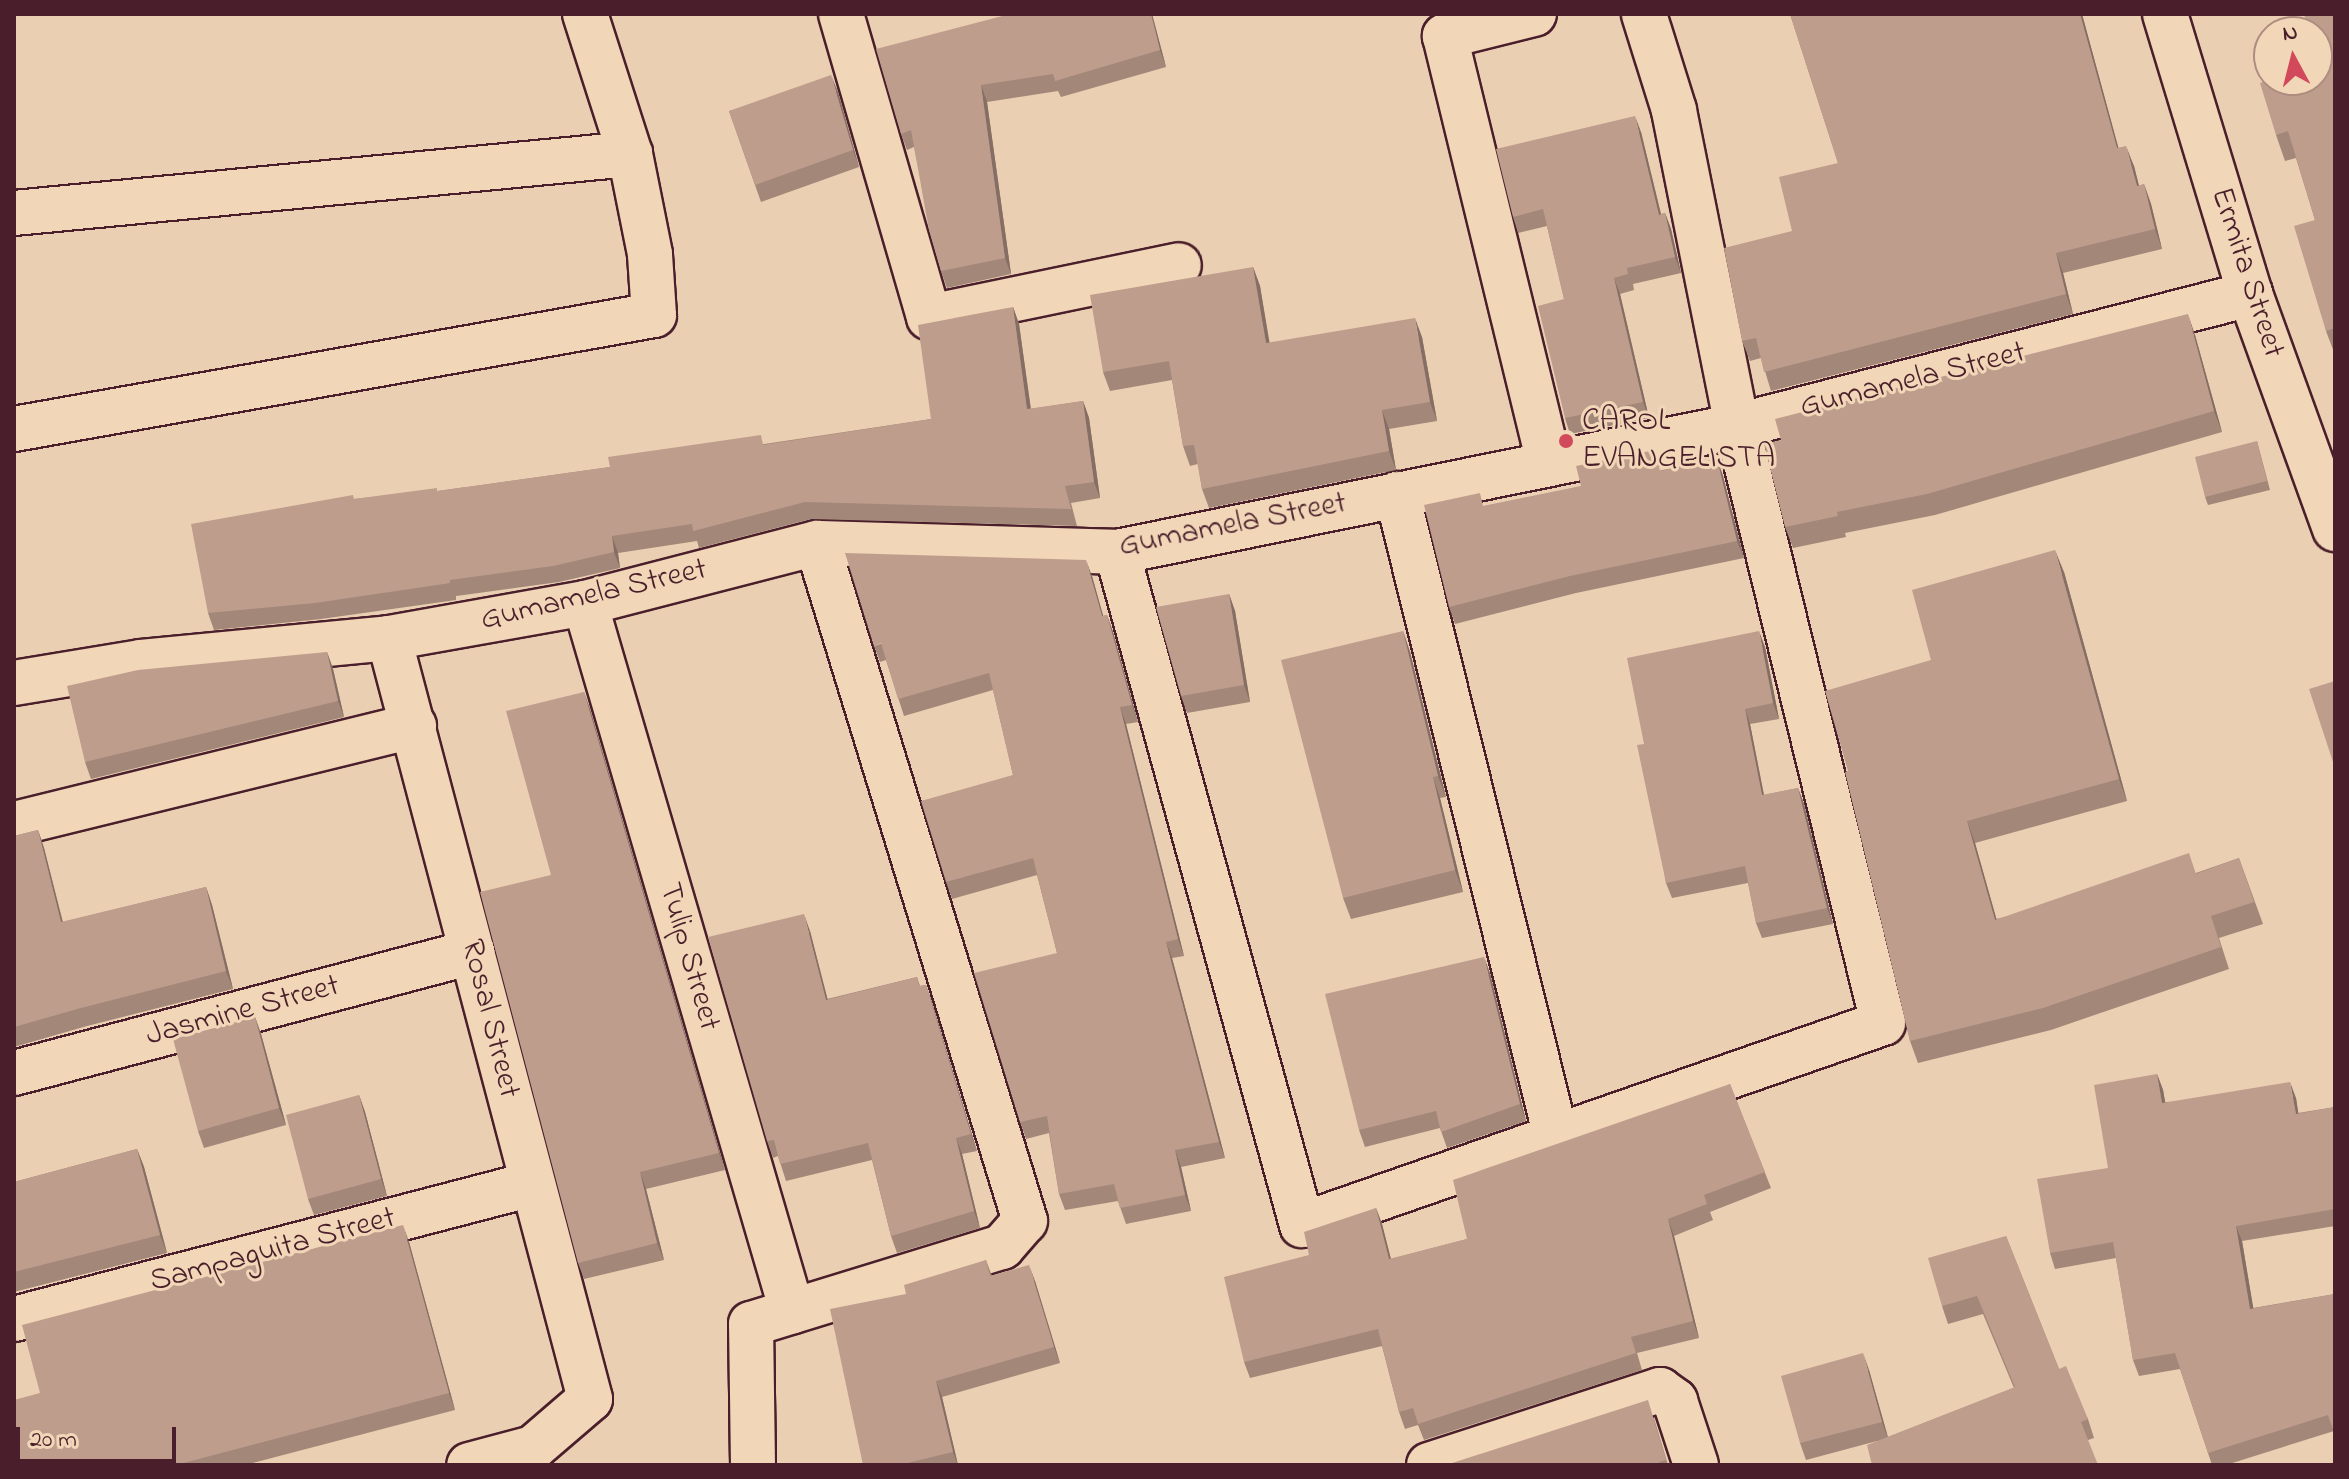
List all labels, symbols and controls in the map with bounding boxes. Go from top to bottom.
north arrow [2253,16,2333,96]
text: N [2281,17,2300,51]
street label: Ermita Street [2200,183,2292,363]
street label: Gumamela Street [1796,334,2030,428]
place label: CAROL EVANGELISTA [1582,404,1775,479]
marker: CAROL EVANGELISTA [1557,432,1575,450]
street label: Gumamela Street [1116,485,1350,567]
street label: Gumamela Street [477,551,711,641]
street label: Tulip Street [649,879,727,1035]
street label: Rosal Street [451,936,527,1102]
street label: Jasmine Street [142,968,344,1056]
street label: Sampaguita Street [146,1200,400,1302]
scale bar [20,1411,180,1461]
text: 20 m [30,1423,77,1458]

